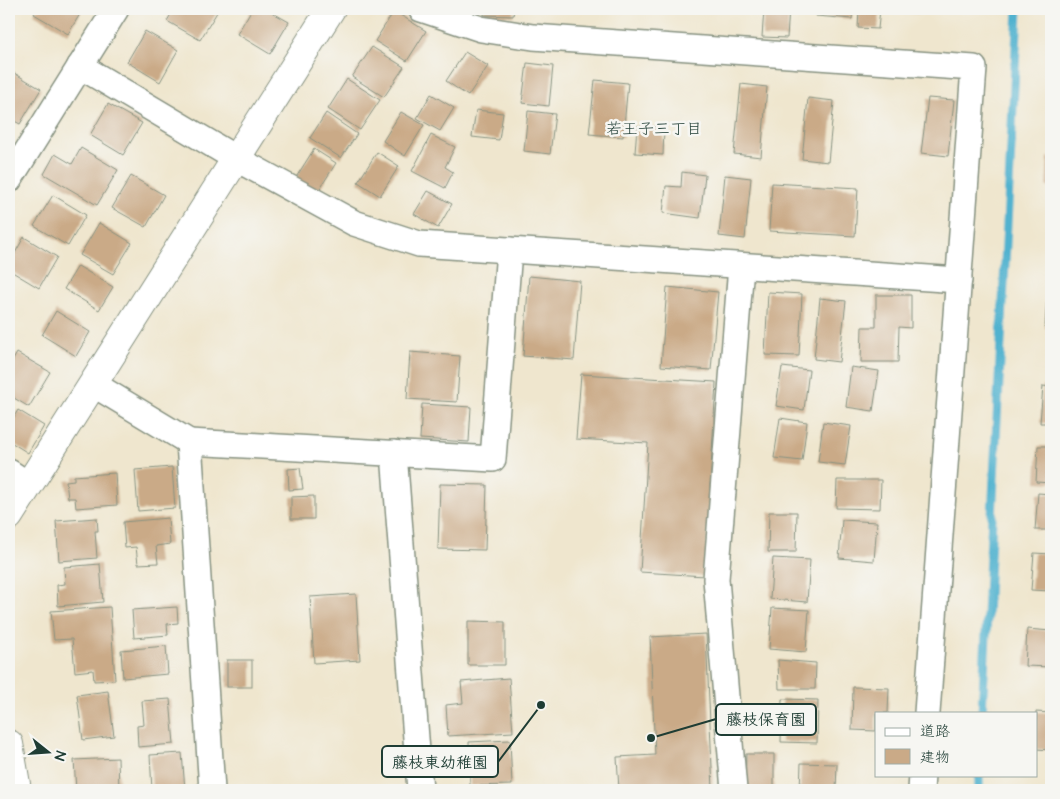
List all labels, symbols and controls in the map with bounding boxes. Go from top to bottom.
district label: 若王子三丁目 [606,118,702,140]
callout: 藤枝保育園 [716,704,816,735]
text: 藤枝保育園 [726,709,806,731]
legend [875,712,1038,776]
text: 道路 [920,721,950,742]
north arrow [22,726,72,776]
callout: 藤枝東幼稚園 [382,746,498,777]
text: 建物 [920,747,950,768]
text: N [49,748,70,763]
text: 藤枝東幼稚園 [392,752,488,774]

